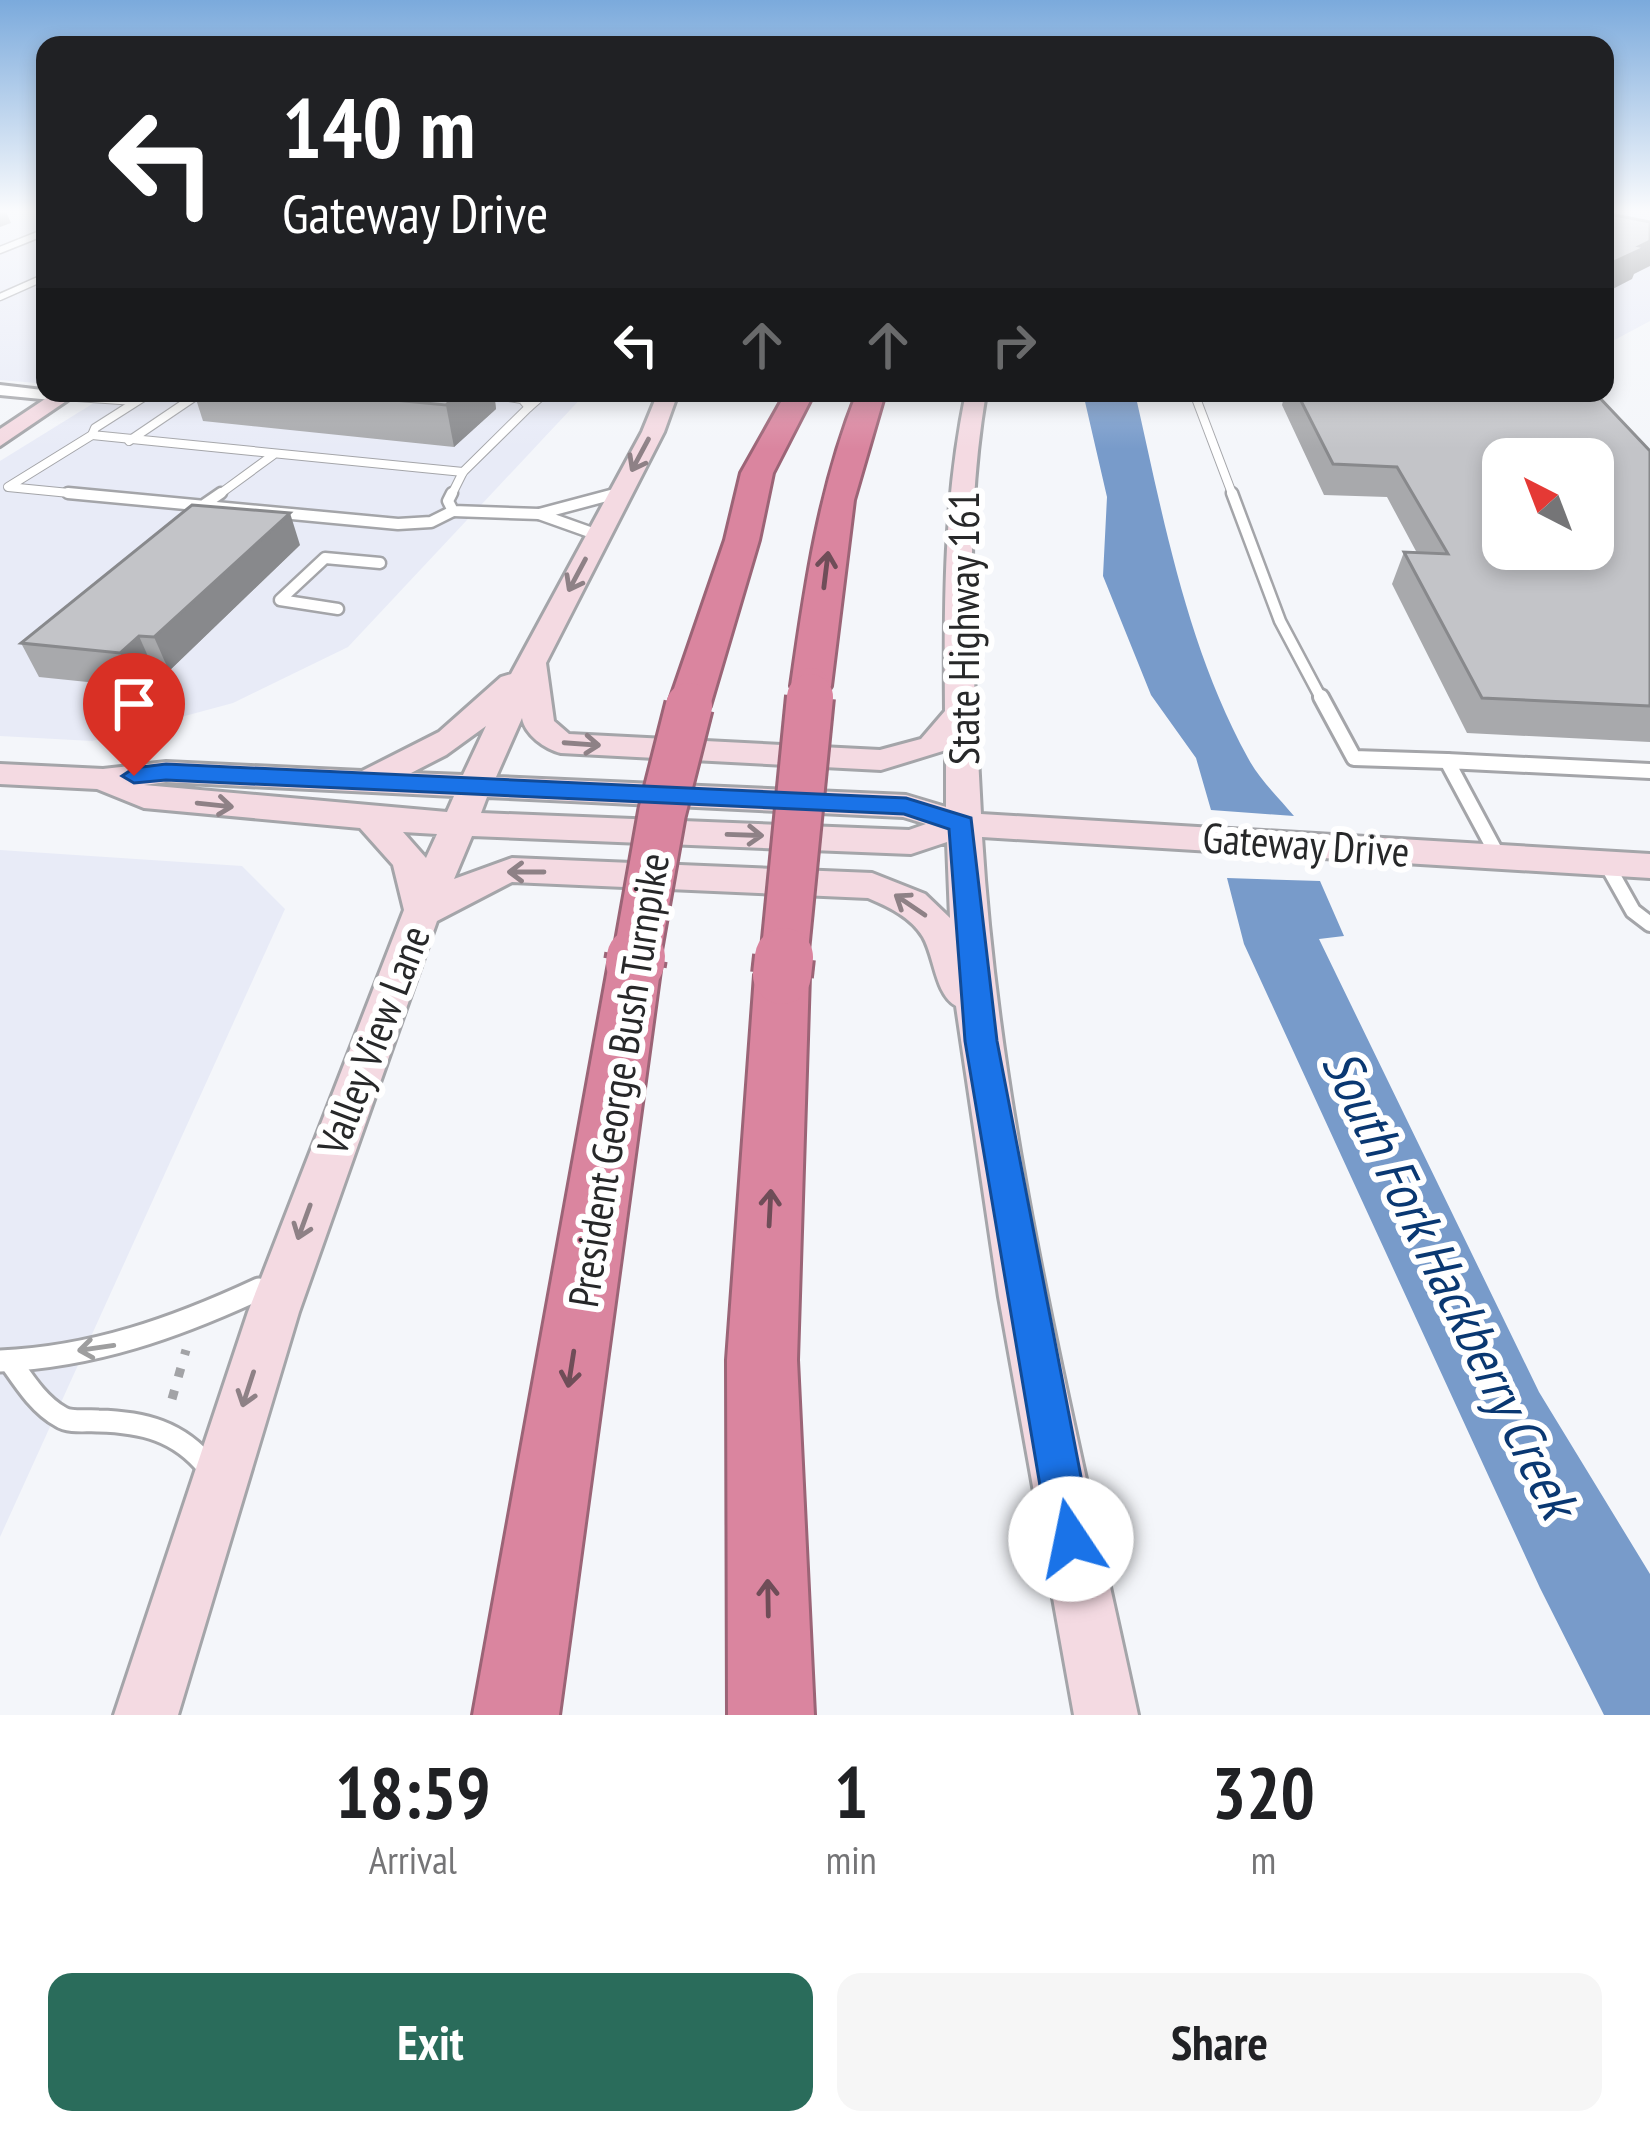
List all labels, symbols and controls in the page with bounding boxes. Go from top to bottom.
text: 140 m [282,72,475,181]
icon: left [84,84,240,240]
text: Gateway Drive [282,178,548,248]
icon: left [603,312,669,378]
icon: ahead [729,312,795,378]
icon: ahead [855,312,921,378]
icon: right [981,312,1047,378]
one-way arrow [628,437,651,473]
north arrow [1482,438,1614,570]
map controls [1482,438,1614,570]
street label: State Highway 161 [936,491,991,765]
one-way arrow [815,552,837,591]
one-way arrow [565,556,588,591]
pin [83,653,185,776]
icon: arrive [101,671,167,737]
one-way arrow [561,732,600,755]
one-way arrow [194,794,233,817]
street label: Gateway Drive [1201,809,1411,879]
one-way arrow [725,824,764,847]
street label: President George Bush Turnpike [555,849,681,1311]
one-way arrow [507,861,546,883]
one-way arrow [894,892,928,917]
street label: Valley View Lane [304,918,442,1163]
water label: South Fork Hackberry Creek [1307,1038,1597,1534]
one-way arrow [759,1189,782,1228]
one-way arrow [292,1203,313,1240]
one-way arrow [78,1337,117,1360]
one-way arrow [558,1349,581,1388]
one-way arrow [236,1369,258,1407]
position arrow [1008,1476,1134,1602]
one-way arrow [756,1579,779,1618]
text: 18:59 [335,1745,491,1838]
text: 1 [834,1745,868,1838]
text: 320 [1212,1745,1315,1838]
text: Arrival [369,1834,457,1885]
text: min [826,1834,877,1885]
text: m [1251,1834,1276,1885]
button: Exit [48,1973,813,2111]
button: Share [837,1973,1602,2111]

